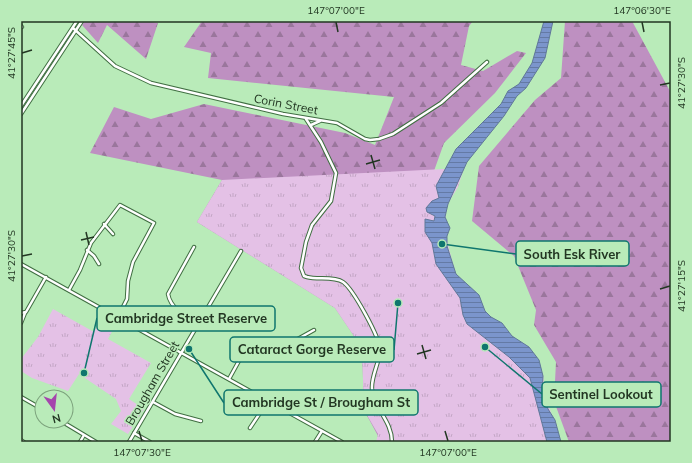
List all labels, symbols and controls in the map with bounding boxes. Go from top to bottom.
text: 147°07'00"E [307,4,365,17]
text: 147°06'30"E [613,4,671,17]
text: 41°27'45"S [5,27,18,79]
text: 41°27'30"S [675,57,688,109]
street label: Corin Street [253,90,319,118]
text: 41°27'30"S [5,230,18,282]
callout: South Esk River [516,241,629,266]
text: South Esk River [524,246,621,262]
text: 41°27'15"S [675,260,688,312]
callout: Cambridge Street Reserve [97,306,275,331]
text: Cambridge Street Reserve [105,310,267,326]
callout: Cataract Gorge Reserve [230,337,394,362]
street label: Brougham Street [122,338,182,428]
text: Cataract Gorge Reserve [238,341,386,357]
callout: Sentinel Lookout [542,382,661,407]
text: Sentinel Lookout [549,386,653,402]
north arrow [34,389,74,429]
callout: Cambridge St / Brougham St [224,390,418,415]
text: Cambridge St / Brougham St [232,394,410,410]
text: N [51,411,62,426]
text: 147°07'30"E [113,446,171,459]
text: 147°07'00"E [419,446,477,459]

